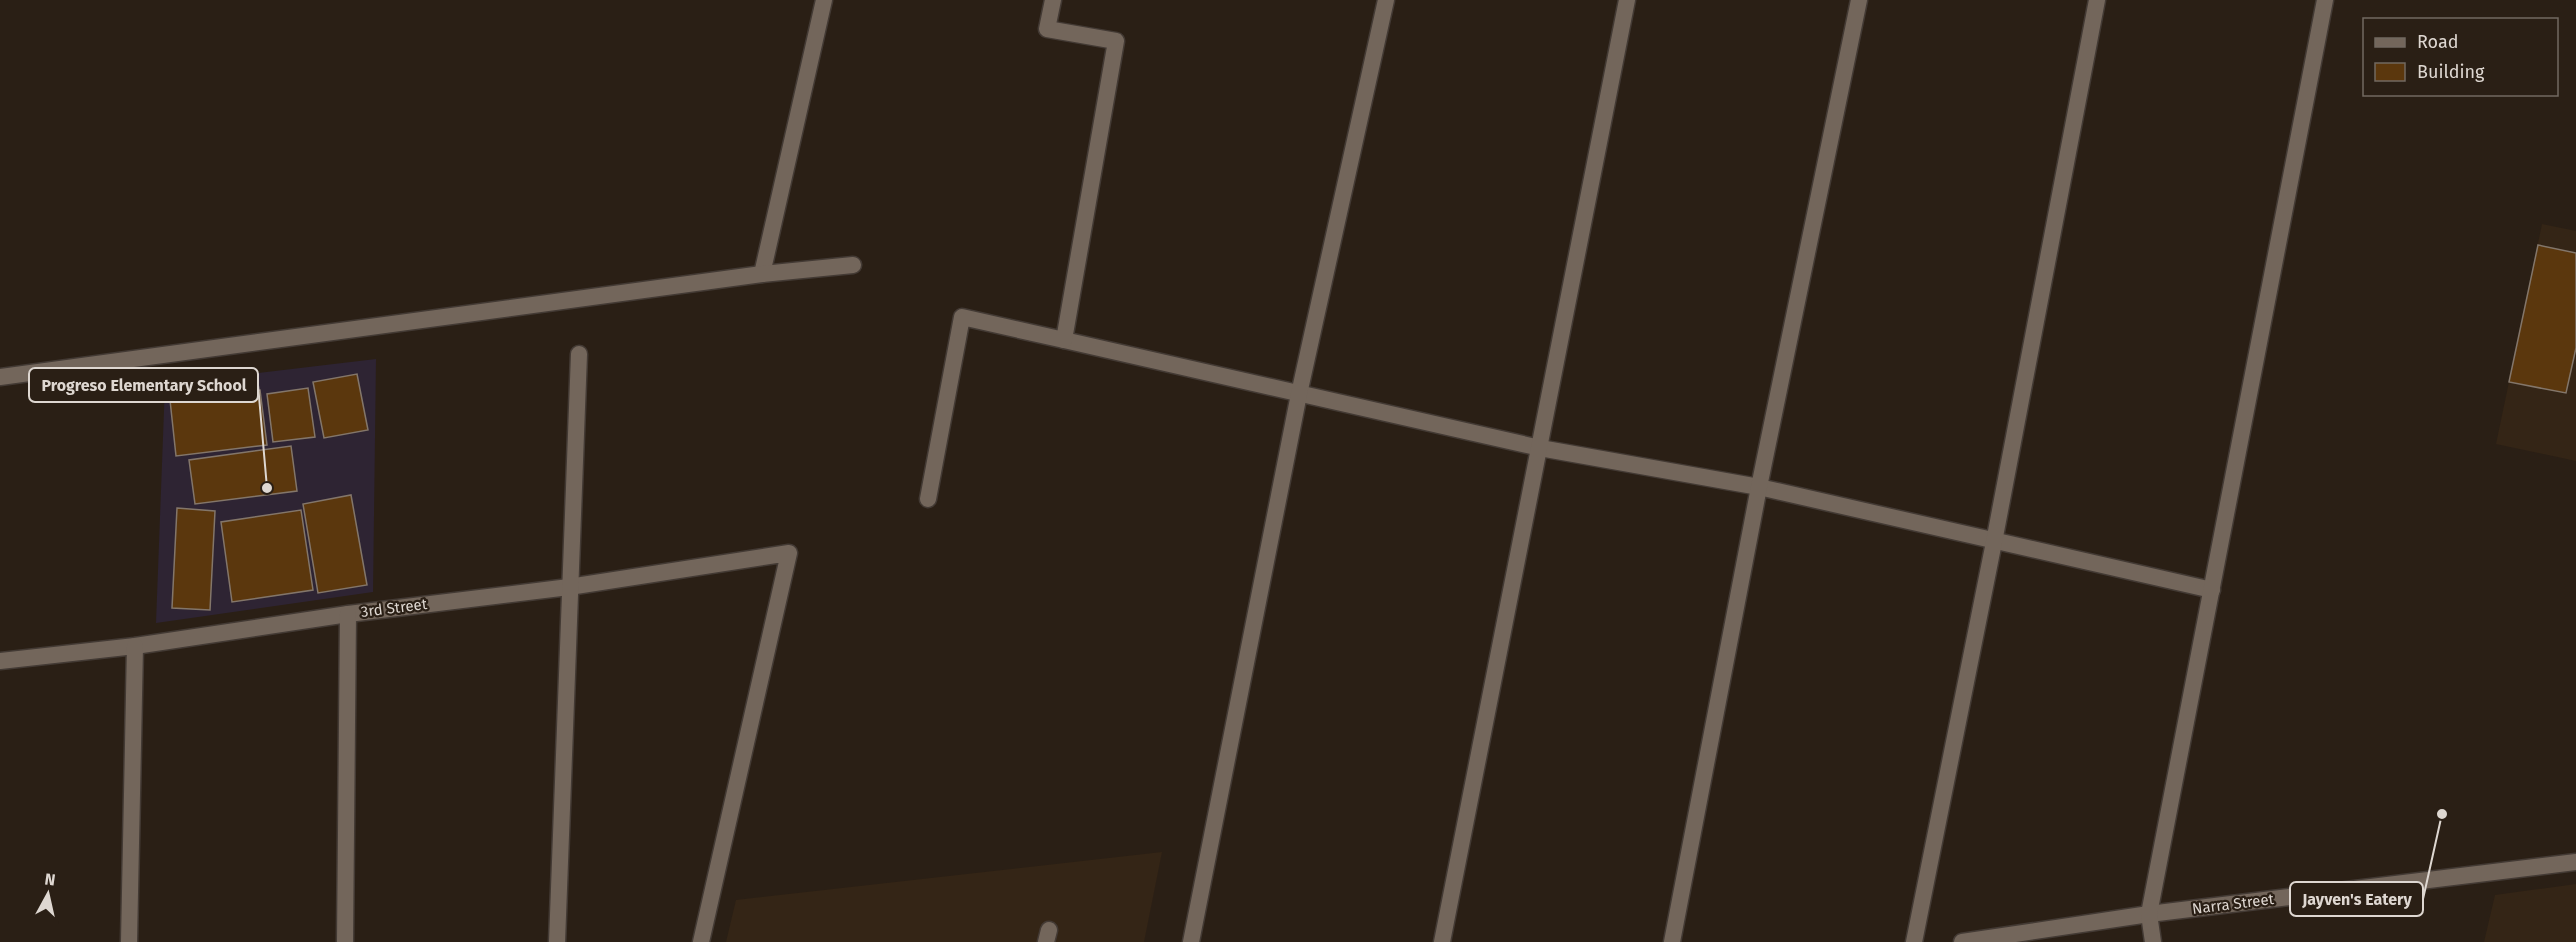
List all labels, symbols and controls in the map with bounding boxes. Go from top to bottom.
legend [2363,18,2558,96]
text: Road [2417,31,2459,53]
text: Building [2417,61,2485,83]
callout: Progreso Elementary School [29,368,258,402]
text: Progreso Elementary School [41,376,247,395]
street label: 3rd Street [360,595,429,621]
north arrow [18,864,78,924]
text: N [43,869,57,890]
callout: Jayven's Eatery [2290,882,2423,916]
street label: Narra Street [2191,890,2276,918]
text: Jayven's Eatery [2301,890,2412,909]

